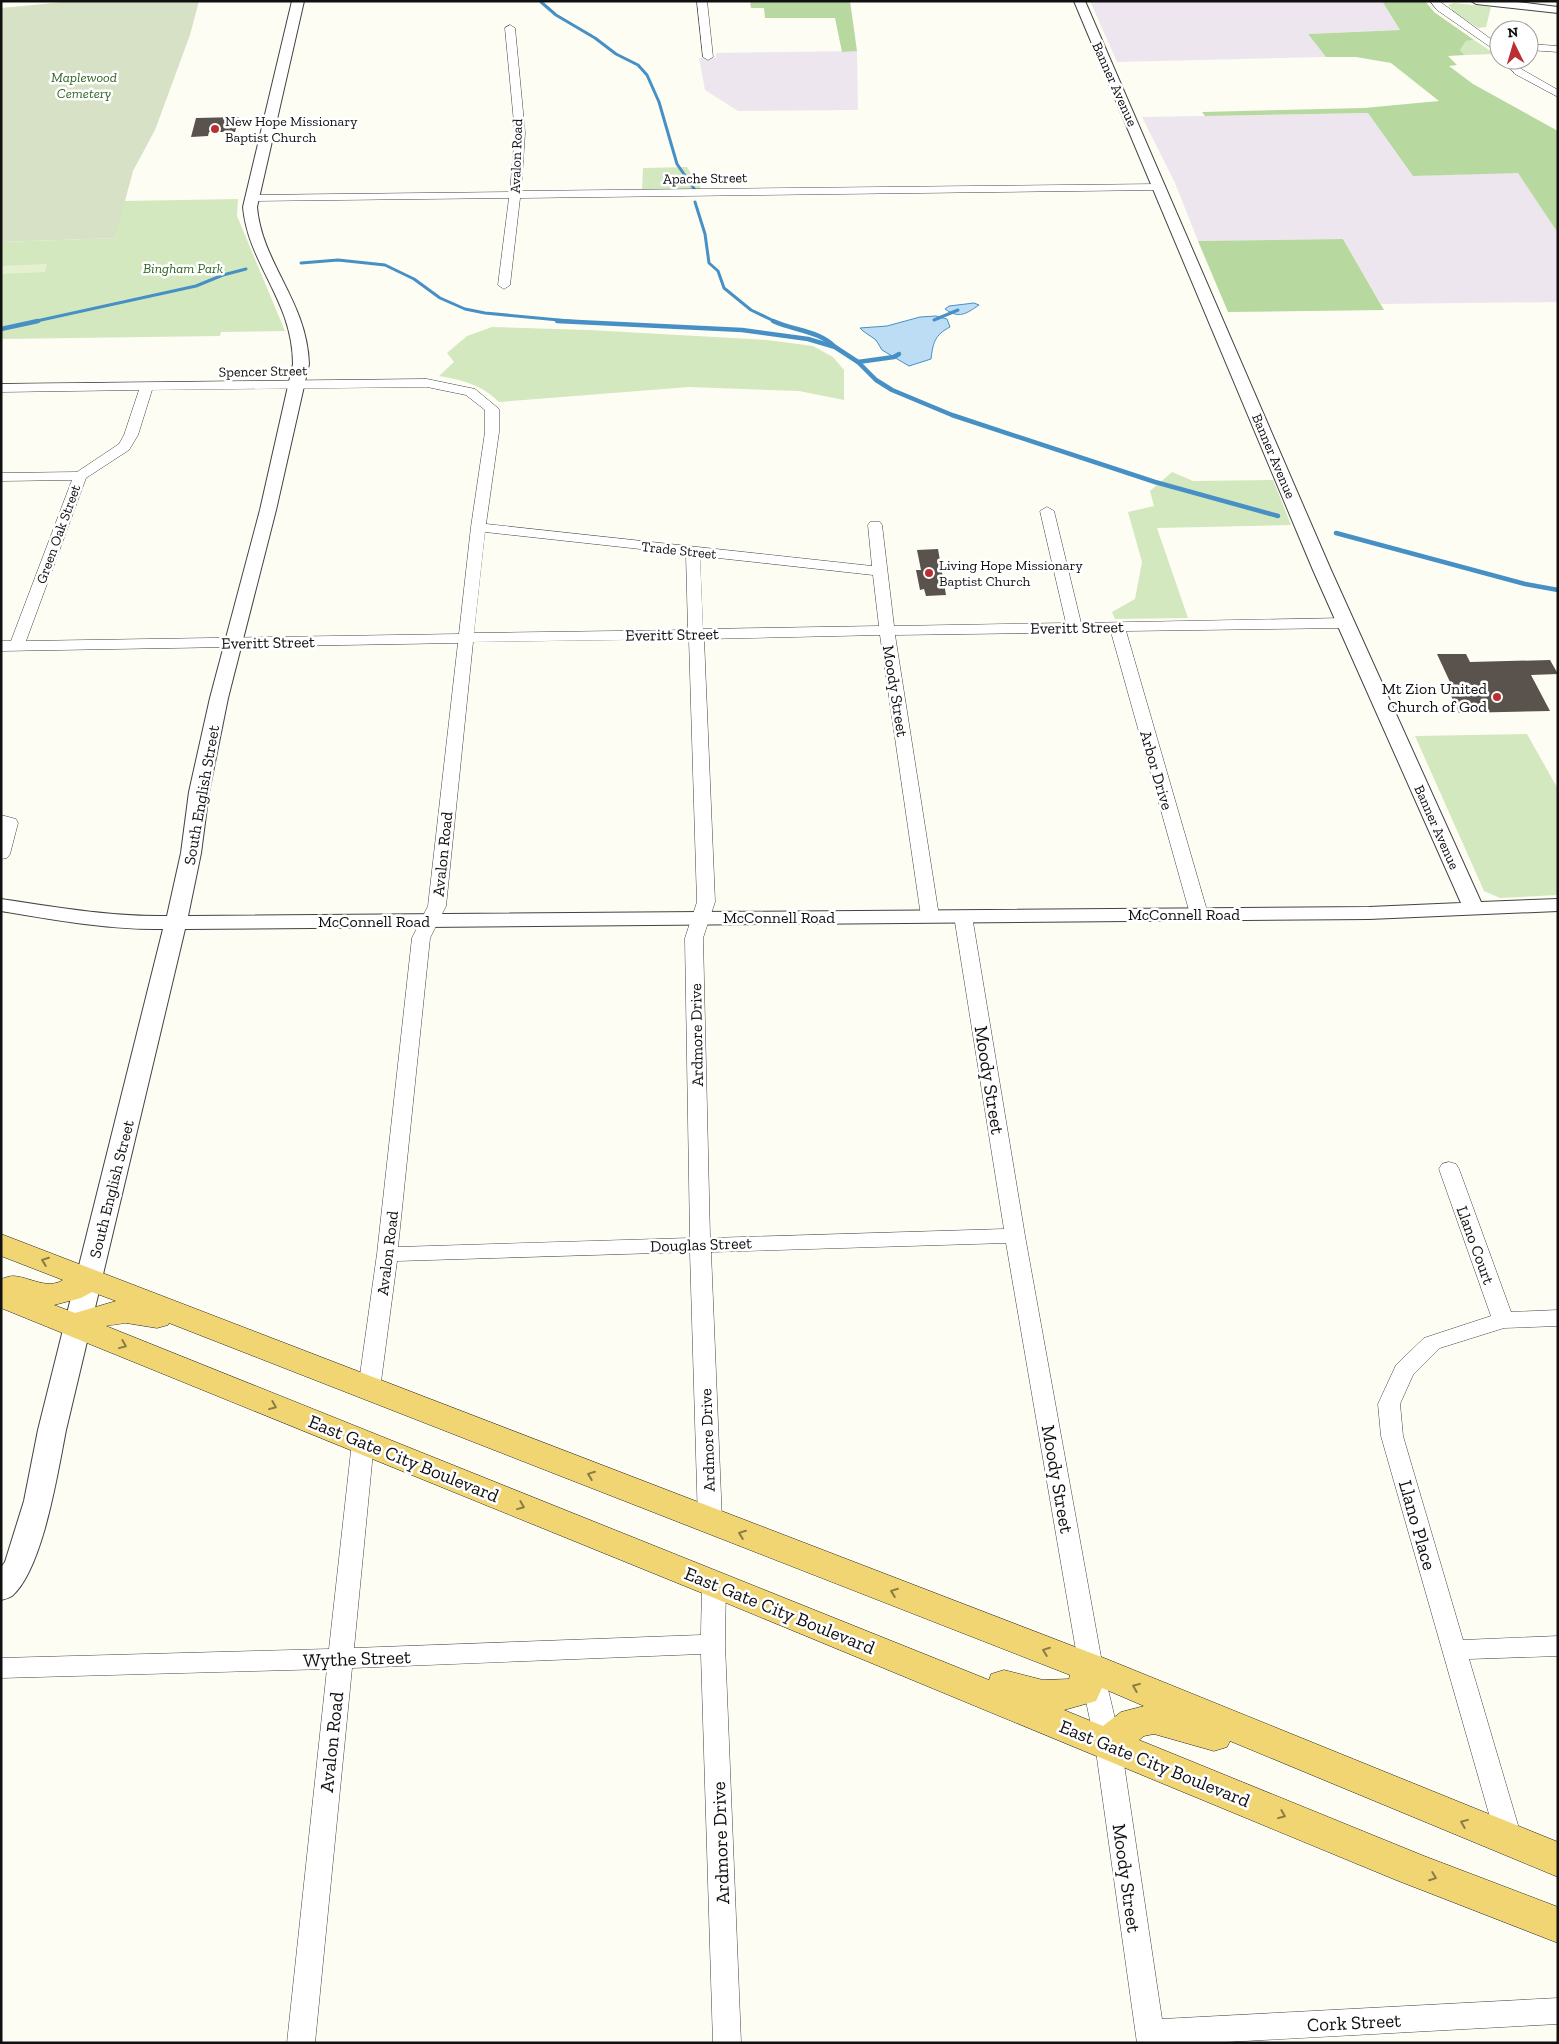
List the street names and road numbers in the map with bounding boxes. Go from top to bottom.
street label: Banner Avenue [1088,39,1141,129]
street label: Avalon Road [507,118,526,194]
street label: Apache Street [663,169,748,188]
street label: Spencer Street [219,362,308,381]
street label: Banner Avenue [1248,411,1299,502]
street label: Green Oak Street [33,482,85,586]
street label: Trade Street [641,538,718,563]
street label: Everitt Street [1030,617,1124,638]
street label: Everitt Street [625,624,719,645]
street label: Everitt Street [221,632,315,653]
street label: Moody Street [879,644,912,738]
street label: South English Street [180,724,223,867]
street label: Arbor Drive [1136,728,1177,812]
street label: Banner Avenue [1410,782,1463,872]
street label: Avalon Road [429,810,456,897]
street label: McConnell Road [1128,905,1240,924]
street label: McConnell Road [723,908,835,927]
street label: McConnell Road [318,912,430,931]
street label: Ardmore Drive [686,983,707,1087]
street label: Moody Street [970,1024,1009,1136]
street label: South English Street [85,1118,138,1260]
street label: Llano Court [1453,1203,1498,1287]
street label: Avalon Road [373,1209,402,1296]
street label: Douglas Street [650,1233,752,1256]
street label: Ardmore Drive [696,1388,719,1492]
street label: East Gate City Boulevard [305,1410,503,1507]
street label: Moody Street [1037,1423,1078,1535]
street label: Llano Place [1394,1478,1441,1573]
street label: East Gate City Boulevard [681,1562,879,1659]
street label: Wythe Street [303,1645,411,1672]
street label: Avalon Road [315,1690,348,1794]
street label: East Gate City Boulevard [1056,1715,1254,1812]
street label: Ardmore Drive [707,1781,734,1905]
street label: Moody Street [1107,1822,1146,1934]
street label: Cork Street [1306,2009,1402,2036]

